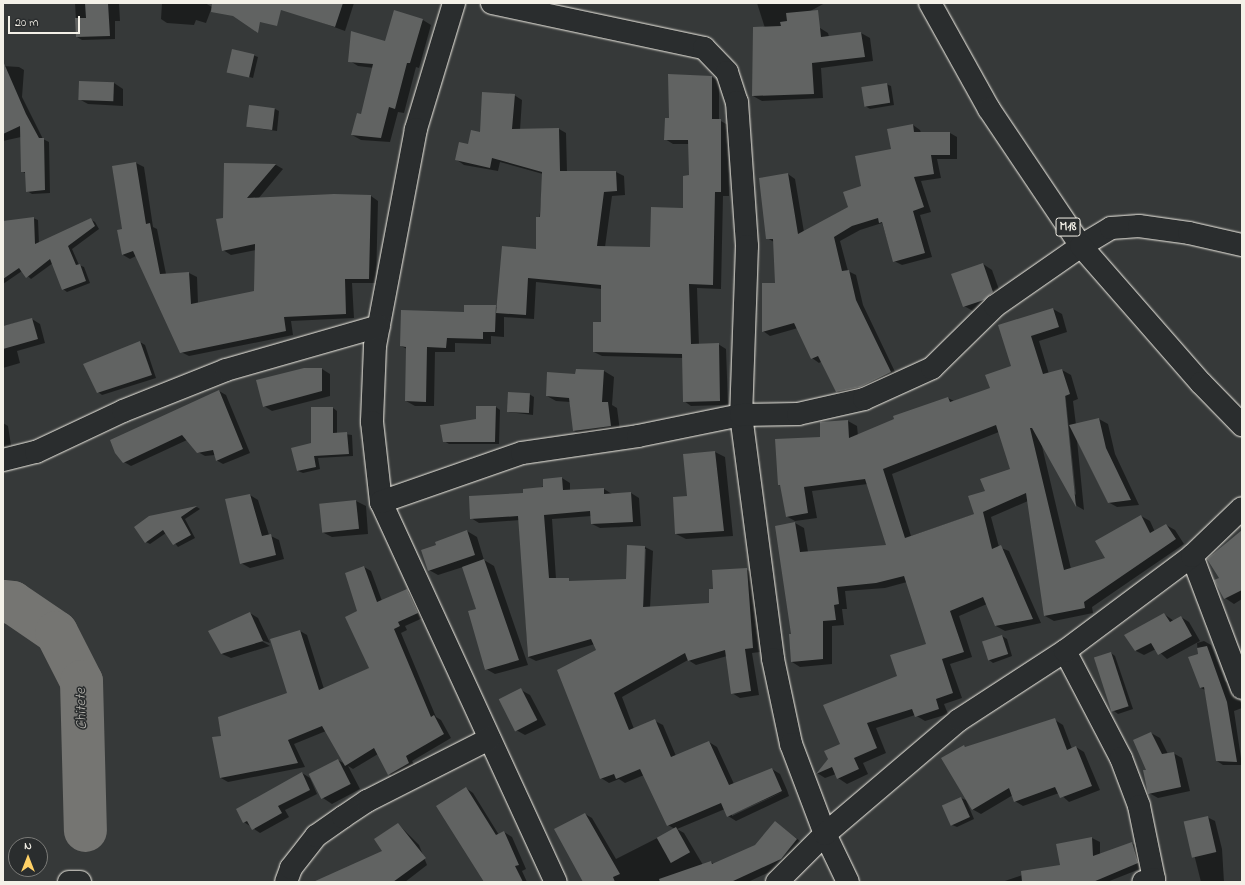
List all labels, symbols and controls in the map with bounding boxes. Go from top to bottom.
scale bar [10,8,82,34]
text: 20 m [15,14,38,32]
road number: M18 [1055,216,1081,238]
water label: Chitete [72,688,92,730]
north arrow [8,837,48,877]
text: N [24,838,32,854]

